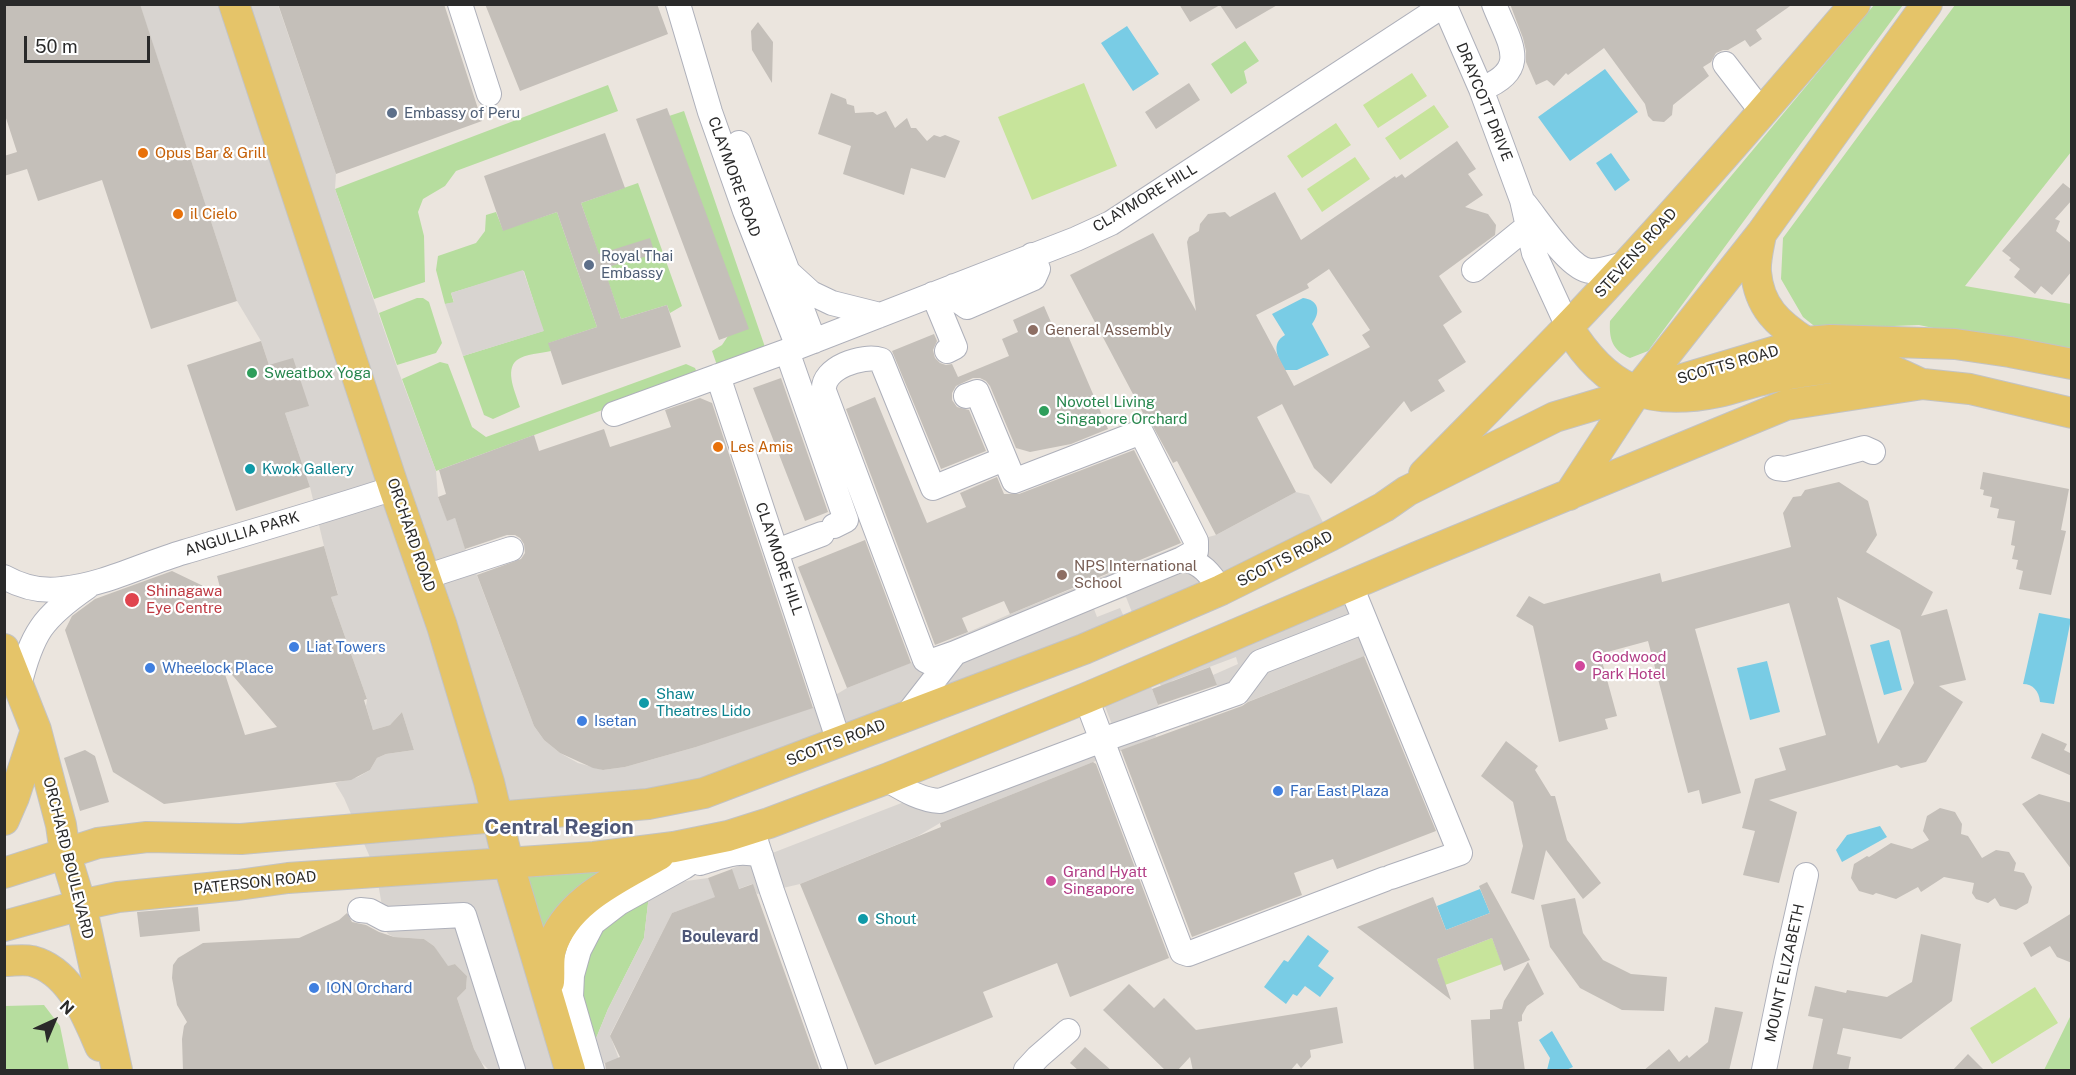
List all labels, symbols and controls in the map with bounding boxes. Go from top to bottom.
scale bar [27,24,153,62]
text: 50 m [35,36,78,57]
street label: DRAYCOTT DRIVE [1452,40,1516,164]
place label: Embassy of Peru [404,104,520,122]
marker: Embassy of Peru [385,106,399,120]
street label: CLAYMORE ROAD [704,114,764,240]
place label: Opus Bar & Grill [155,144,266,162]
marker: Opus Bar & Grill [136,146,150,160]
street label: CLAYMORE HILL [1090,160,1200,236]
place label: il Cielo [190,205,237,223]
street label: STEVENS ROAD [1591,205,1681,301]
marker: il Cielo [171,207,185,221]
place label: Royal Thai Embassy [601,247,673,282]
marker: Royal Thai Embassy [582,258,596,272]
place label: General Assembly [1045,321,1172,339]
marker: General Assembly [1026,323,1040,337]
street label: SCOTTS ROAD [1675,342,1781,388]
place label: Sweatbox Yoga [264,364,371,382]
marker: Sweatbox Yoga [245,366,259,380]
place label: Novotel Living Singapore Orchard [1056,393,1188,428]
marker: Novotel Living Singapore Orchard [1037,404,1051,418]
place label: Les Amis [730,438,793,456]
marker: Les Amis [711,440,725,454]
place label: Kwok Gallery [262,460,354,478]
marker: Kwok Gallery [243,462,257,476]
street label: ORCHARD ROAD [383,476,439,594]
street label: CLAYMORE HILL [751,500,807,618]
street label: ANGULLIA PARK [182,508,302,560]
street label: SCOTTS ROAD [1234,527,1336,591]
place label: NPS International School [1074,557,1197,592]
marker: NPS International School [1055,568,1069,582]
place label: Shinagawa Eye Centre [146,582,222,617]
marker: Shinagawa Eye Centre [123,591,141,609]
place label: Liat Towers [306,638,386,656]
marker: Liat Towers [287,640,301,654]
place label: Goodwood Park Hotel [1592,648,1666,683]
place label: Wheelock Place [162,659,274,677]
marker: Goodwood Park Hotel [1573,659,1587,673]
marker: Wheelock Place [143,661,157,675]
place label: Shaw Theatres Lido [656,685,751,720]
marker: Shaw Theatres Lido [637,696,651,710]
place label: Isetan [594,712,637,730]
marker: Isetan [575,714,589,728]
street label: SCOTTS ROAD [784,716,888,770]
street label: ORCHARD BOULEVARD [39,775,97,941]
place label: Far East Plaza [1290,782,1389,800]
marker: Far East Plaza [1271,784,1285,798]
district label: Central Region [484,815,634,841]
place label: Grand Hyatt Singapore [1063,863,1147,898]
street label: PATERSON ROAD [193,868,317,898]
marker: Grand Hyatt Singapore [1044,874,1058,888]
street label: MOUNT ELIZABETH [1762,902,1808,1044]
place label: Shout [875,910,917,928]
marker: Shout [856,912,870,926]
district label: Boulevard [682,927,758,947]
place label: ION Orchard [326,979,413,997]
marker: ION Orchard [307,981,321,995]
north arrow [24,991,84,1051]
text: N [56,997,78,1019]

